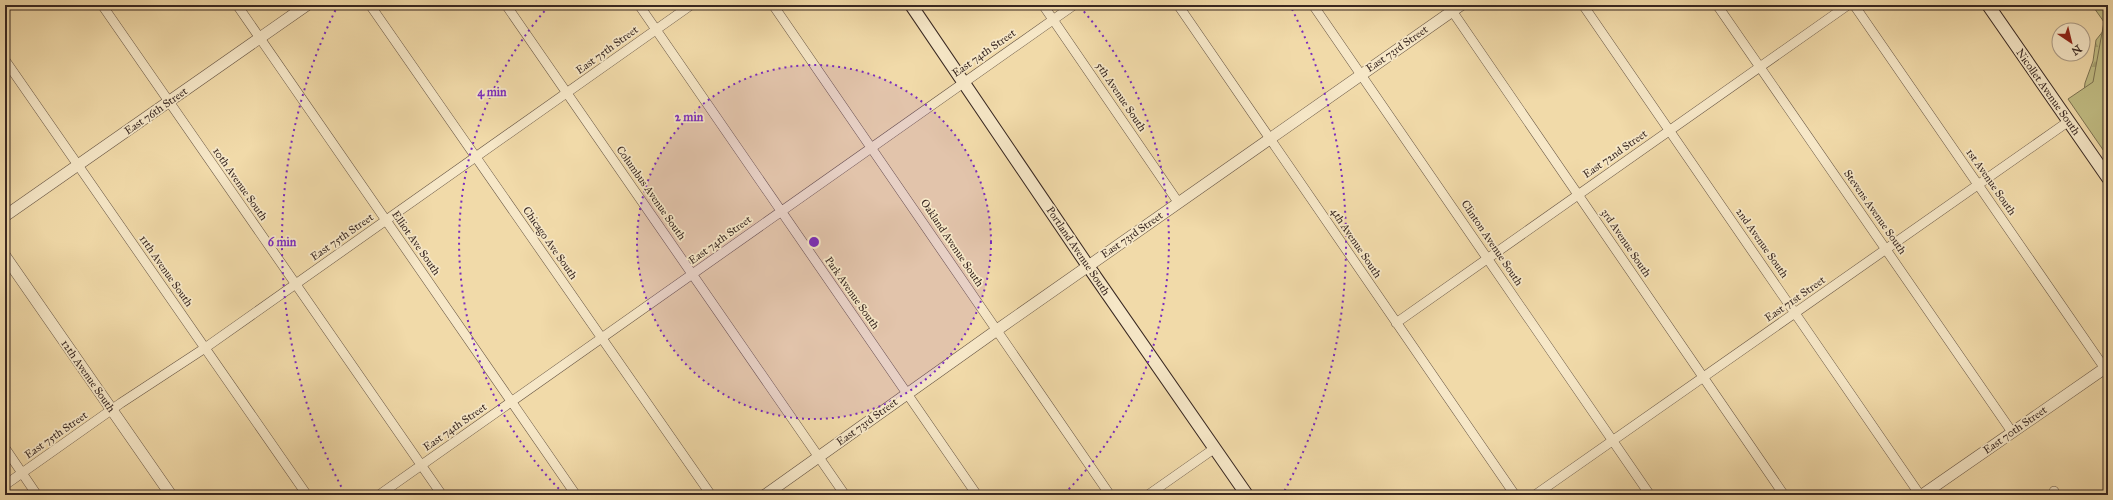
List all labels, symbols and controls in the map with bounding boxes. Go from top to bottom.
north arrow [2051,22,2091,62]
street label: East 75th Street [573,23,641,77]
street label: East 73rd Street [1364,23,1430,75]
street label: East 74th Street [950,26,1018,80]
street label: Nicollet Avenue South [2013,46,2083,138]
street label: 5th Avenue South [1093,60,1149,134]
street label: East 76th Street [122,84,190,138]
text: 4 min [477,85,507,100]
text: 2 min [675,110,704,124]
street label: East 72nd Street [1580,127,1650,181]
street label: Columbus Avenue South [614,143,688,243]
street label: 10th Avenue South [210,145,270,223]
street label: 1st Avenue South [1963,146,2019,218]
street label: Stevens Avenue South [1841,167,1909,257]
street label: Oakland Avenue South [918,197,986,289]
street label: Clinton Avenue South [1459,198,1525,288]
street label: Chicago Ave South [520,204,580,282]
street label: Portland Avenue South [1043,204,1113,298]
street label: 4th Avenue South [1328,205,1384,281]
street label: 2nd Avenue South [1733,205,1791,281]
street label: 3rd Avenue South [1598,206,1654,280]
street label: Elliot Ave South [389,208,443,278]
street label: East 73rd Street [1099,209,1165,261]
street label: East 75th Street [308,211,376,263]
street label: East 74th Street [686,213,754,267]
street label: 11th Avenue South [137,233,195,309]
text: 6 min [268,235,297,249]
centre of rings [807,235,821,249]
street label: Park Avenue South [822,254,882,332]
street label: East 71st Street [1762,273,1828,325]
street label: 12th Avenue South [58,337,118,415]
street label: East 73rd Street [834,395,900,449]
street label: East 74th Street [421,400,489,454]
street label: East 70th Street [1981,403,2049,457]
street label: East 75th Street [22,409,90,461]

